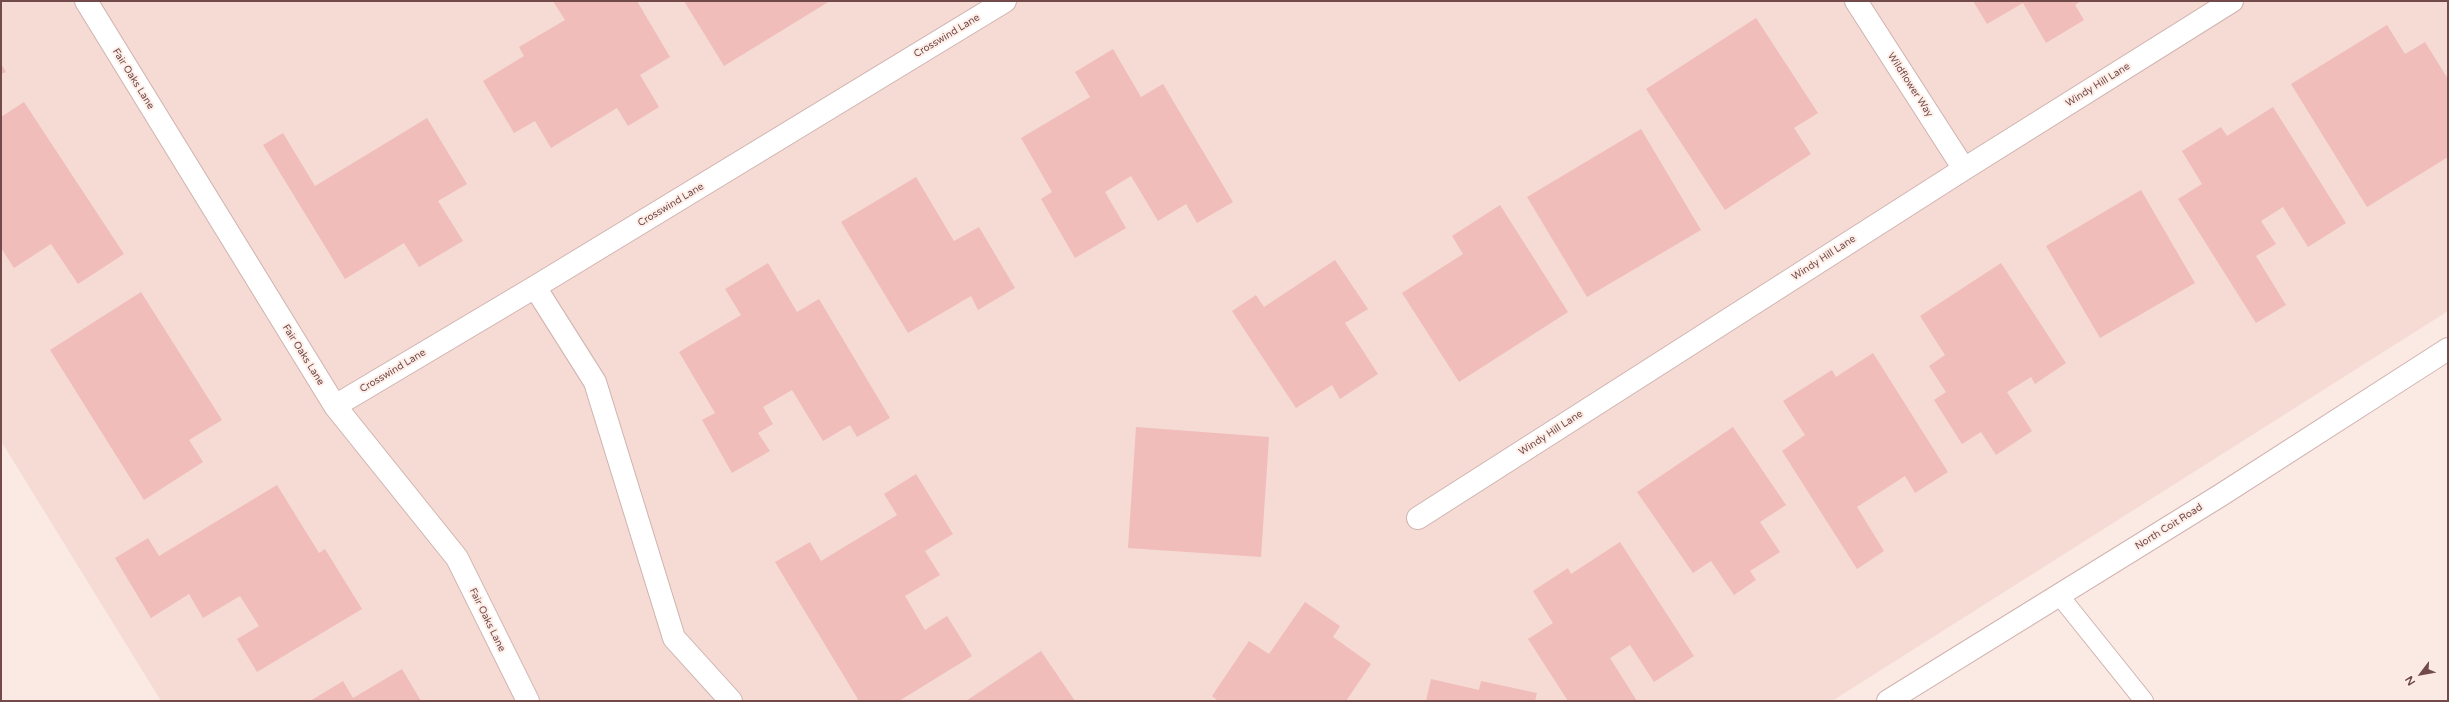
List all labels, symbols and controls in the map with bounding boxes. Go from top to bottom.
street label: Crosswind Lane [912,12,982,60]
street label: Fair Oaks Lane [110,46,156,112]
street label: Wildflower Way [1885,51,1935,119]
street label: Windy Hill Lane [2064,60,2132,110]
street label: Crosswind Lane [636,181,706,229]
street label: Windy Hill Lane [1790,233,1858,283]
street label: Fair Oaks Lane [280,322,326,388]
street label: Crosswind Lane [358,347,428,395]
street label: Windy Hill Lane [1517,408,1585,458]
street label: North Coit Road [2133,501,2205,553]
street label: Fair Oaks Lane [466,586,508,654]
north arrow [2401,654,2441,694]
text: N [2403,673,2418,688]

